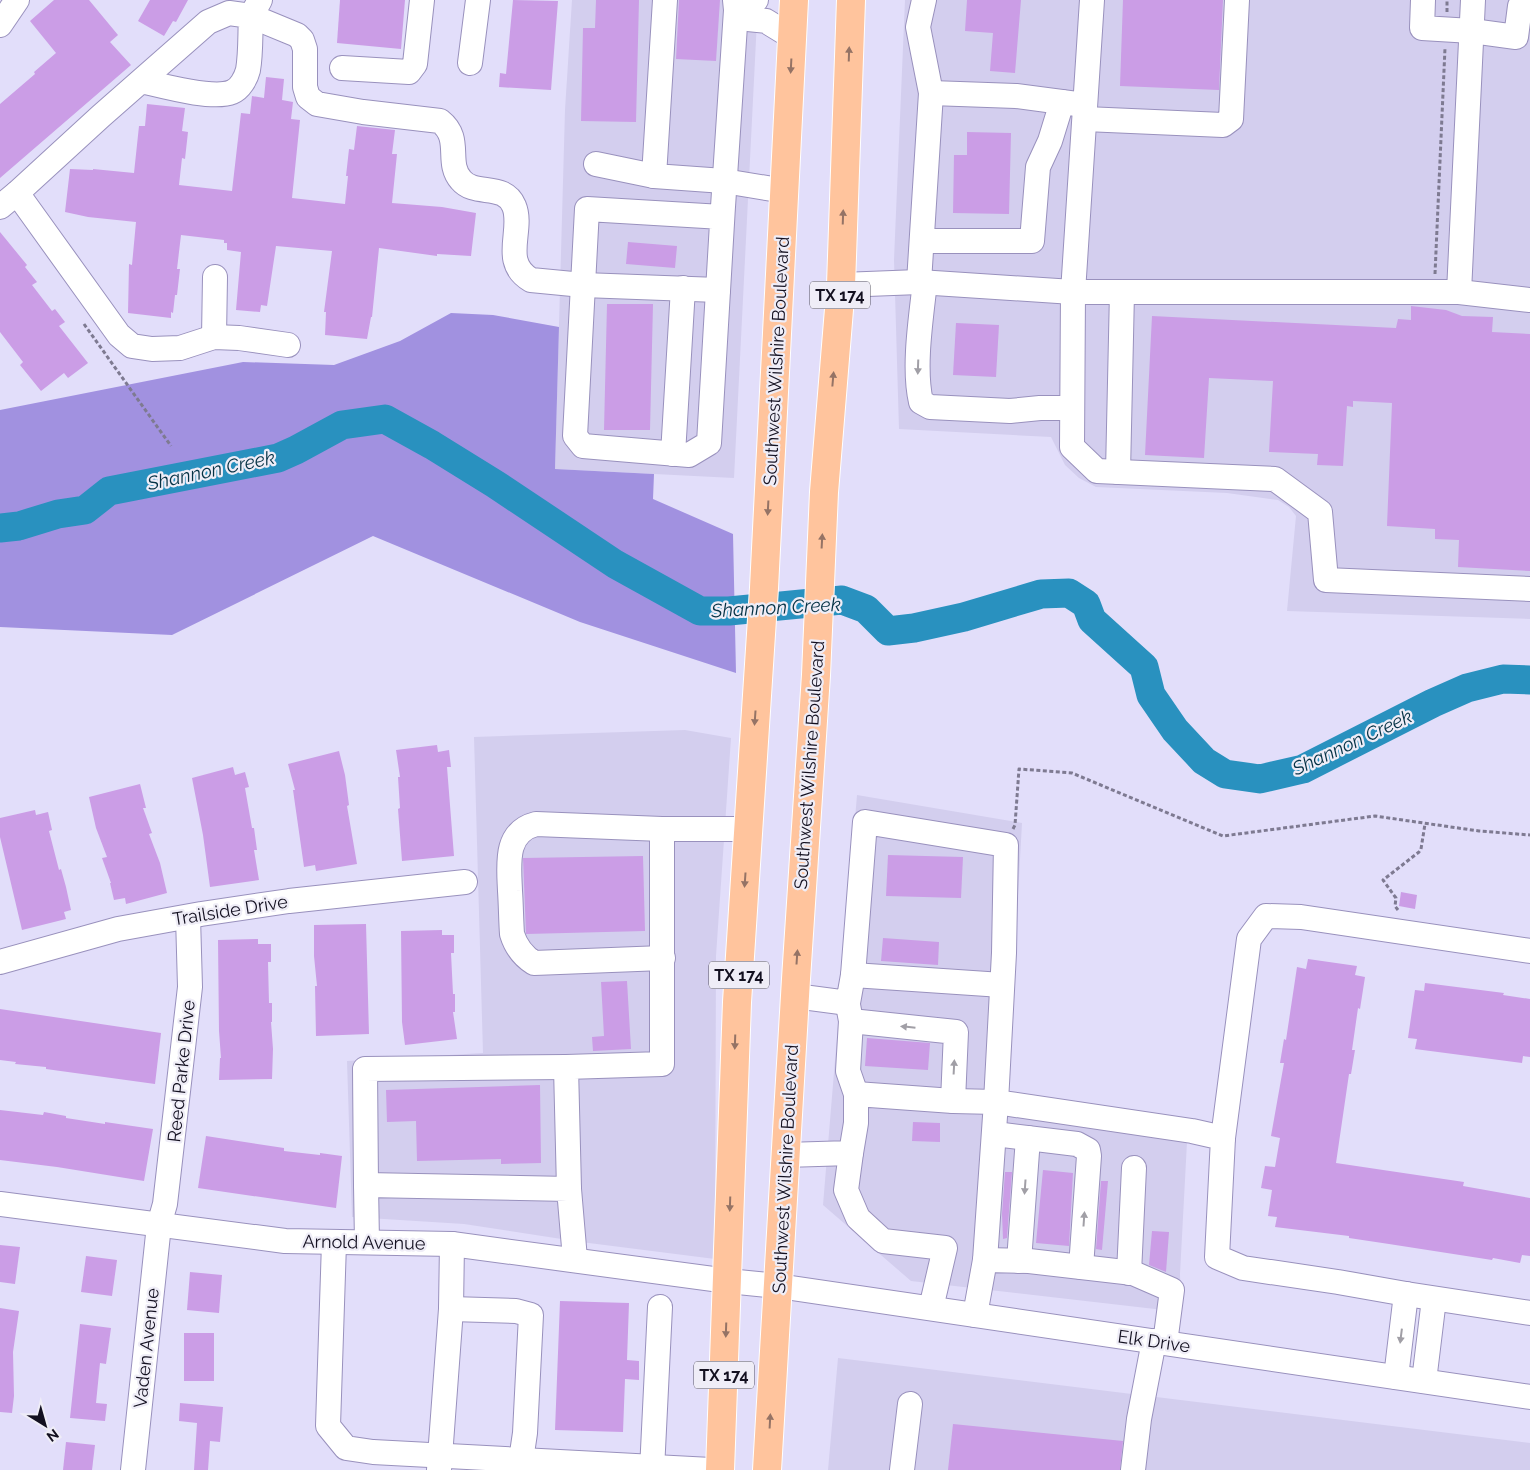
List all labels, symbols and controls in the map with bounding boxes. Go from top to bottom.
one-way arrow [845,46,853,62]
one-way arrow [786,58,794,74]
one-way arrow [839,209,847,225]
street label: Southwest Wilshire Boulevard [759,236,793,486]
road number: TX 174 [810,282,870,308]
one-way arrow [914,360,922,376]
one-way arrow [829,371,837,387]
water label: Shannon Creek [144,446,277,494]
one-way arrow [764,500,772,516]
one-way arrow [818,533,826,549]
water label: Shannon Creek [710,593,841,621]
street label: Southwest Wilshire Boulevard [790,640,828,890]
water label: Shannon Creek [1288,705,1415,780]
one-way arrow [751,710,759,726]
one-way arrow [741,872,749,888]
street label: Trailside Drive [171,890,289,929]
one-way arrow [793,949,801,965]
road number: TX 174 [709,962,769,988]
street label: Reed Parke Drive [163,998,199,1143]
one-way arrow [899,1023,915,1031]
one-way arrow [731,1034,739,1050]
street label: Southwest Wilshire Boulevard [768,1044,802,1294]
one-way arrow [951,1058,959,1074]
one-way arrow [1020,1179,1028,1195]
one-way arrow [725,1197,733,1213]
one-way arrow [1081,1210,1089,1226]
street label: Arnold Avenue [302,1230,426,1254]
street label: Vaden Avenue [129,1287,163,1409]
one-way arrow [721,1322,729,1338]
street label: Elk Drive [1116,1326,1192,1357]
one-way arrow [1397,1328,1405,1344]
road number: TX 174 [694,1362,754,1388]
north arrow [20,1400,70,1450]
one-way arrow [767,1413,775,1429]
text: N [44,1426,62,1445]

